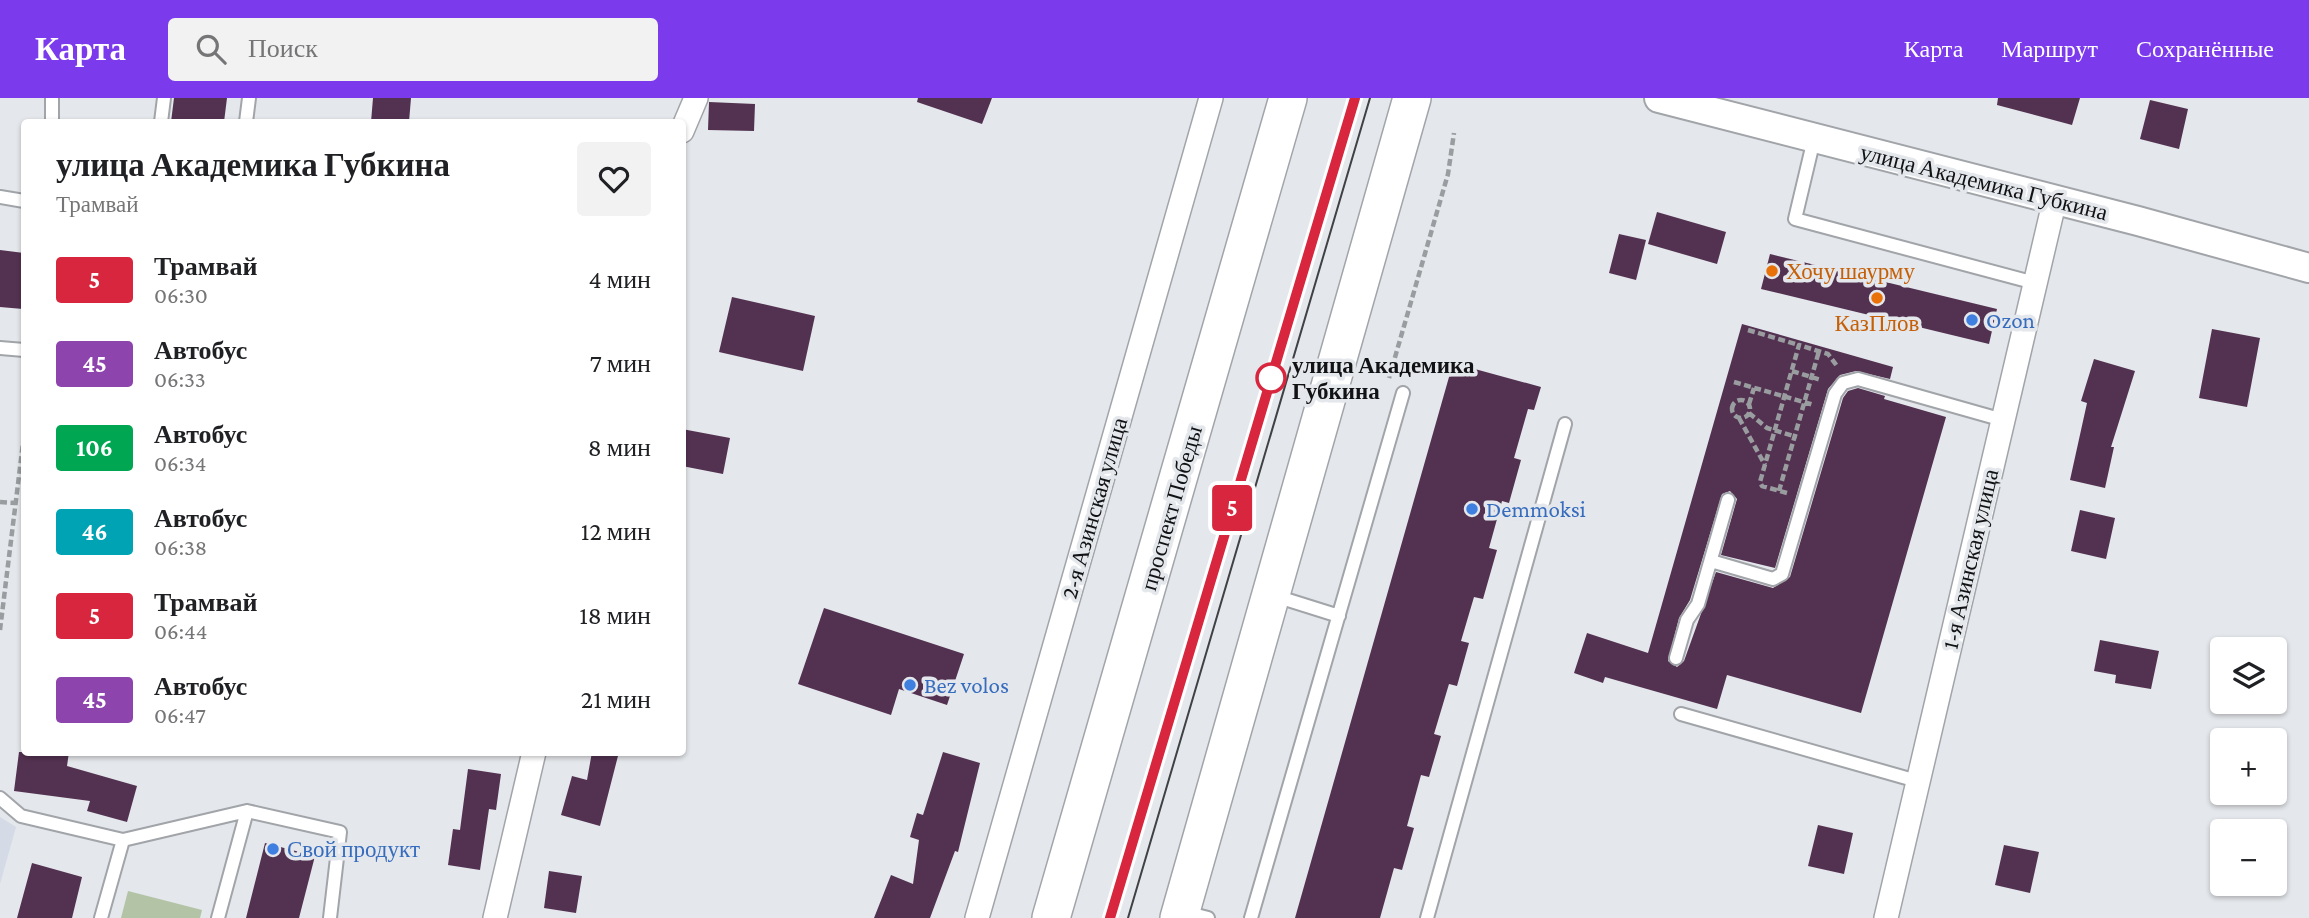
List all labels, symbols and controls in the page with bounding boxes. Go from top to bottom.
search box [168,18,658,81]
text: Карта [35,30,126,67]
icon: search [192,30,230,68]
text: Поиск [248,34,318,63]
text: Карта [1904,35,1963,62]
text: Маршрут [2001,35,2098,62]
text: Сохранённые [2136,35,2274,62]
street label: улица Академика Губкина [1858,139,2110,225]
button: heart [577,142,651,216]
text: улица Академика Губкина [56,146,450,183]
text: Трамвай [56,191,139,217]
text: Трамвай [154,252,258,281]
place label: Хочу шаурму [1786,258,1915,284]
marker: Хочу шаурму [1764,263,1780,279]
text: 4 мин [589,265,651,294]
text: 5 [89,266,100,293]
text: 06:30 [154,282,208,308]
marker: КазПлов [1869,290,1885,306]
place label: Ozon [1986,307,2035,333]
place label: КазПлов [1835,310,1920,336]
marker: Ozon [1964,312,1980,328]
text: Автобус [154,336,247,365]
text: 7 мин [590,349,651,378]
text: 45 [82,350,107,377]
place label: улица Академика Губкина [1292,352,1475,404]
marker: улица Академика Губкина [1256,363,1286,393]
text: 06:33 [154,366,206,392]
street label: 2-я Азинская улица [1056,414,1132,602]
text: Автобус [154,420,247,449]
street label: проспект Победы [1135,423,1207,593]
text: 8 мин [588,433,651,462]
text: 106 [76,434,113,461]
text: 06:34 [154,450,207,476]
street label: 1-я Азинская улица [1937,466,2003,652]
line badge: 5 [1209,485,1255,531]
text: 5 [1226,494,1238,521]
place label: Demmoksi [1486,496,1586,522]
marker: Demmoksi [1464,501,1480,517]
text: Автобус [154,504,247,533]
text: 12 мин [581,517,651,546]
text: 46 [81,518,108,545]
text: 06:38 [154,534,207,560]
text: Трамвай [154,588,258,617]
text: 18 мин [579,601,651,630]
text: 5 [89,602,100,629]
text: 06:44 [154,618,207,644]
map controls [2210,637,2287,896]
button: layers [2210,637,2287,714]
text: Автобус [154,672,247,701]
place label: Bez volos [924,672,1009,698]
marker: Bez volos [902,677,918,693]
text: 21 мин [581,685,651,714]
text: 45 [82,686,107,713]
text: 06:47 [154,702,206,728]
button: + [2210,728,2287,805]
button: − [2210,819,2287,896]
place label: Свой продукт [287,836,420,862]
marker: Свой продукт [265,841,281,857]

